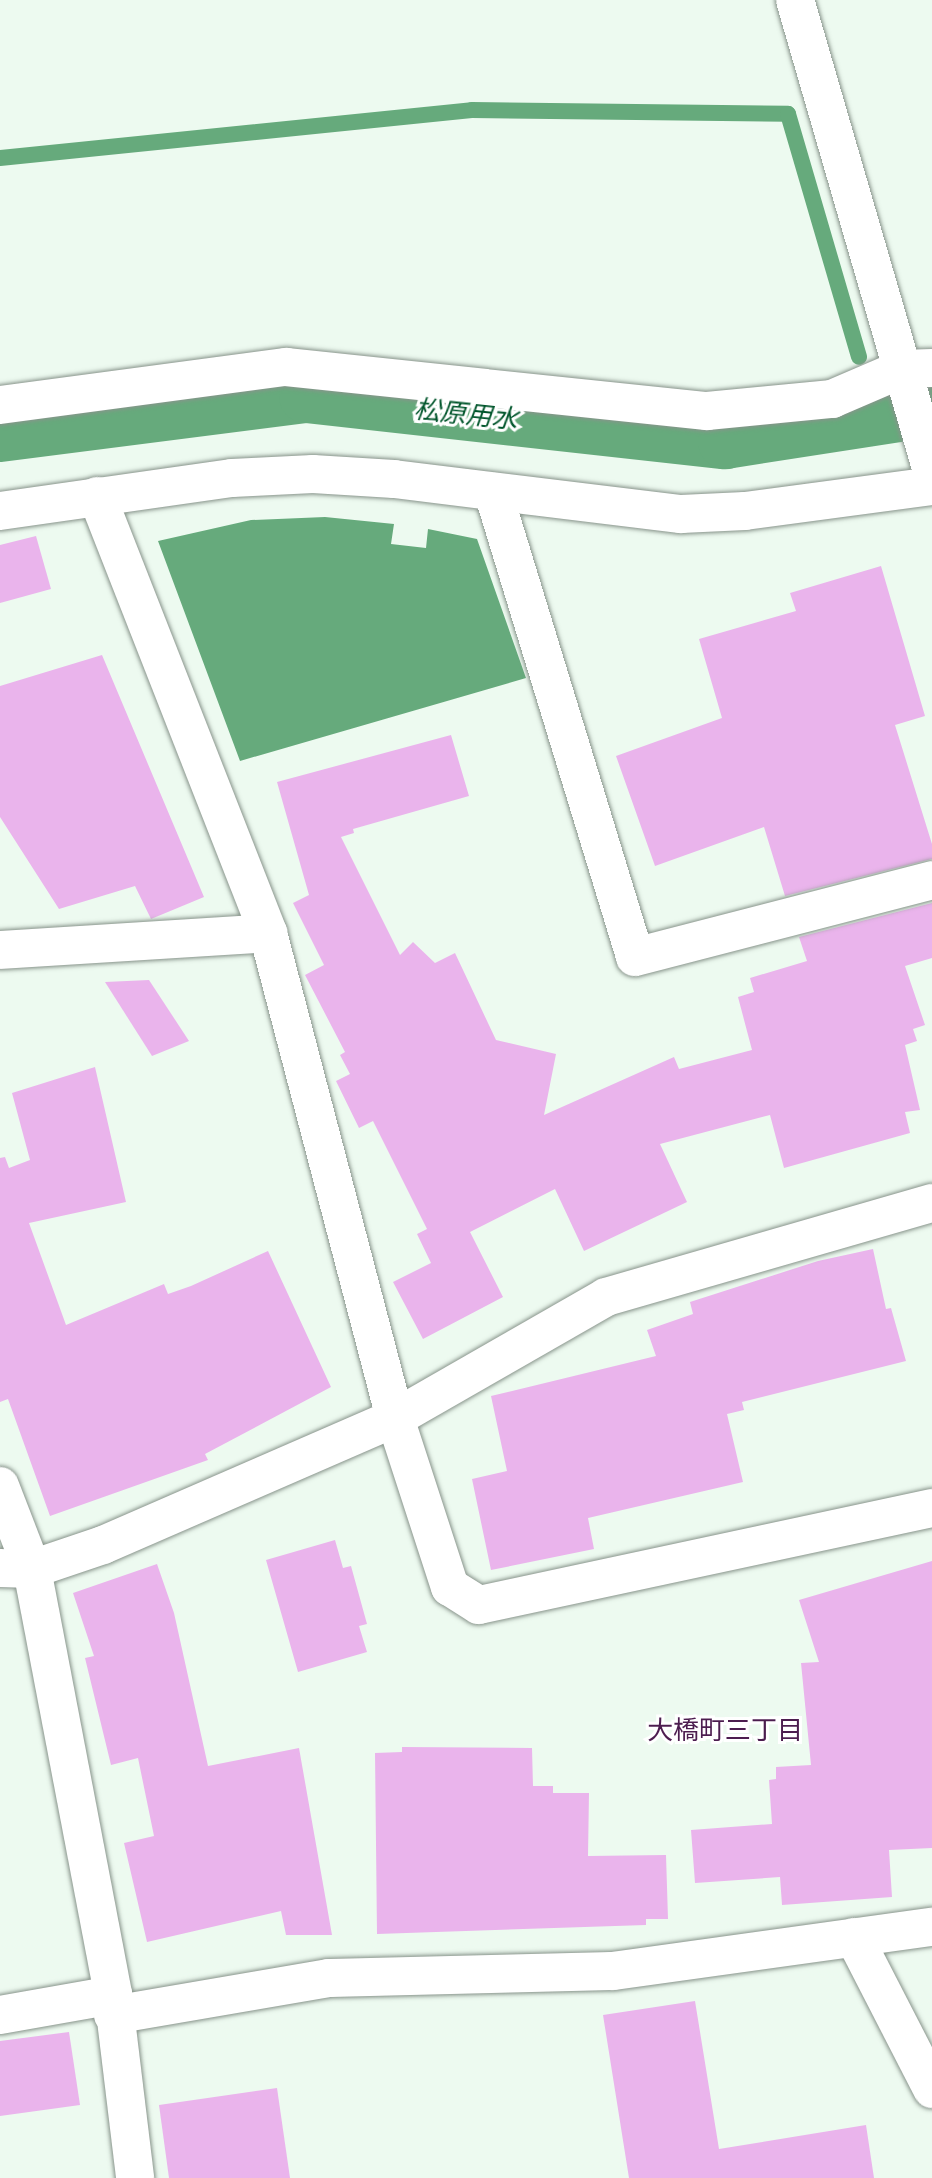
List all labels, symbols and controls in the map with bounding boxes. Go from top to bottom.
water label: 松原用水 [413,393,519,435]
district label: 大橋町三丁目 [647,1714,803,1746]

